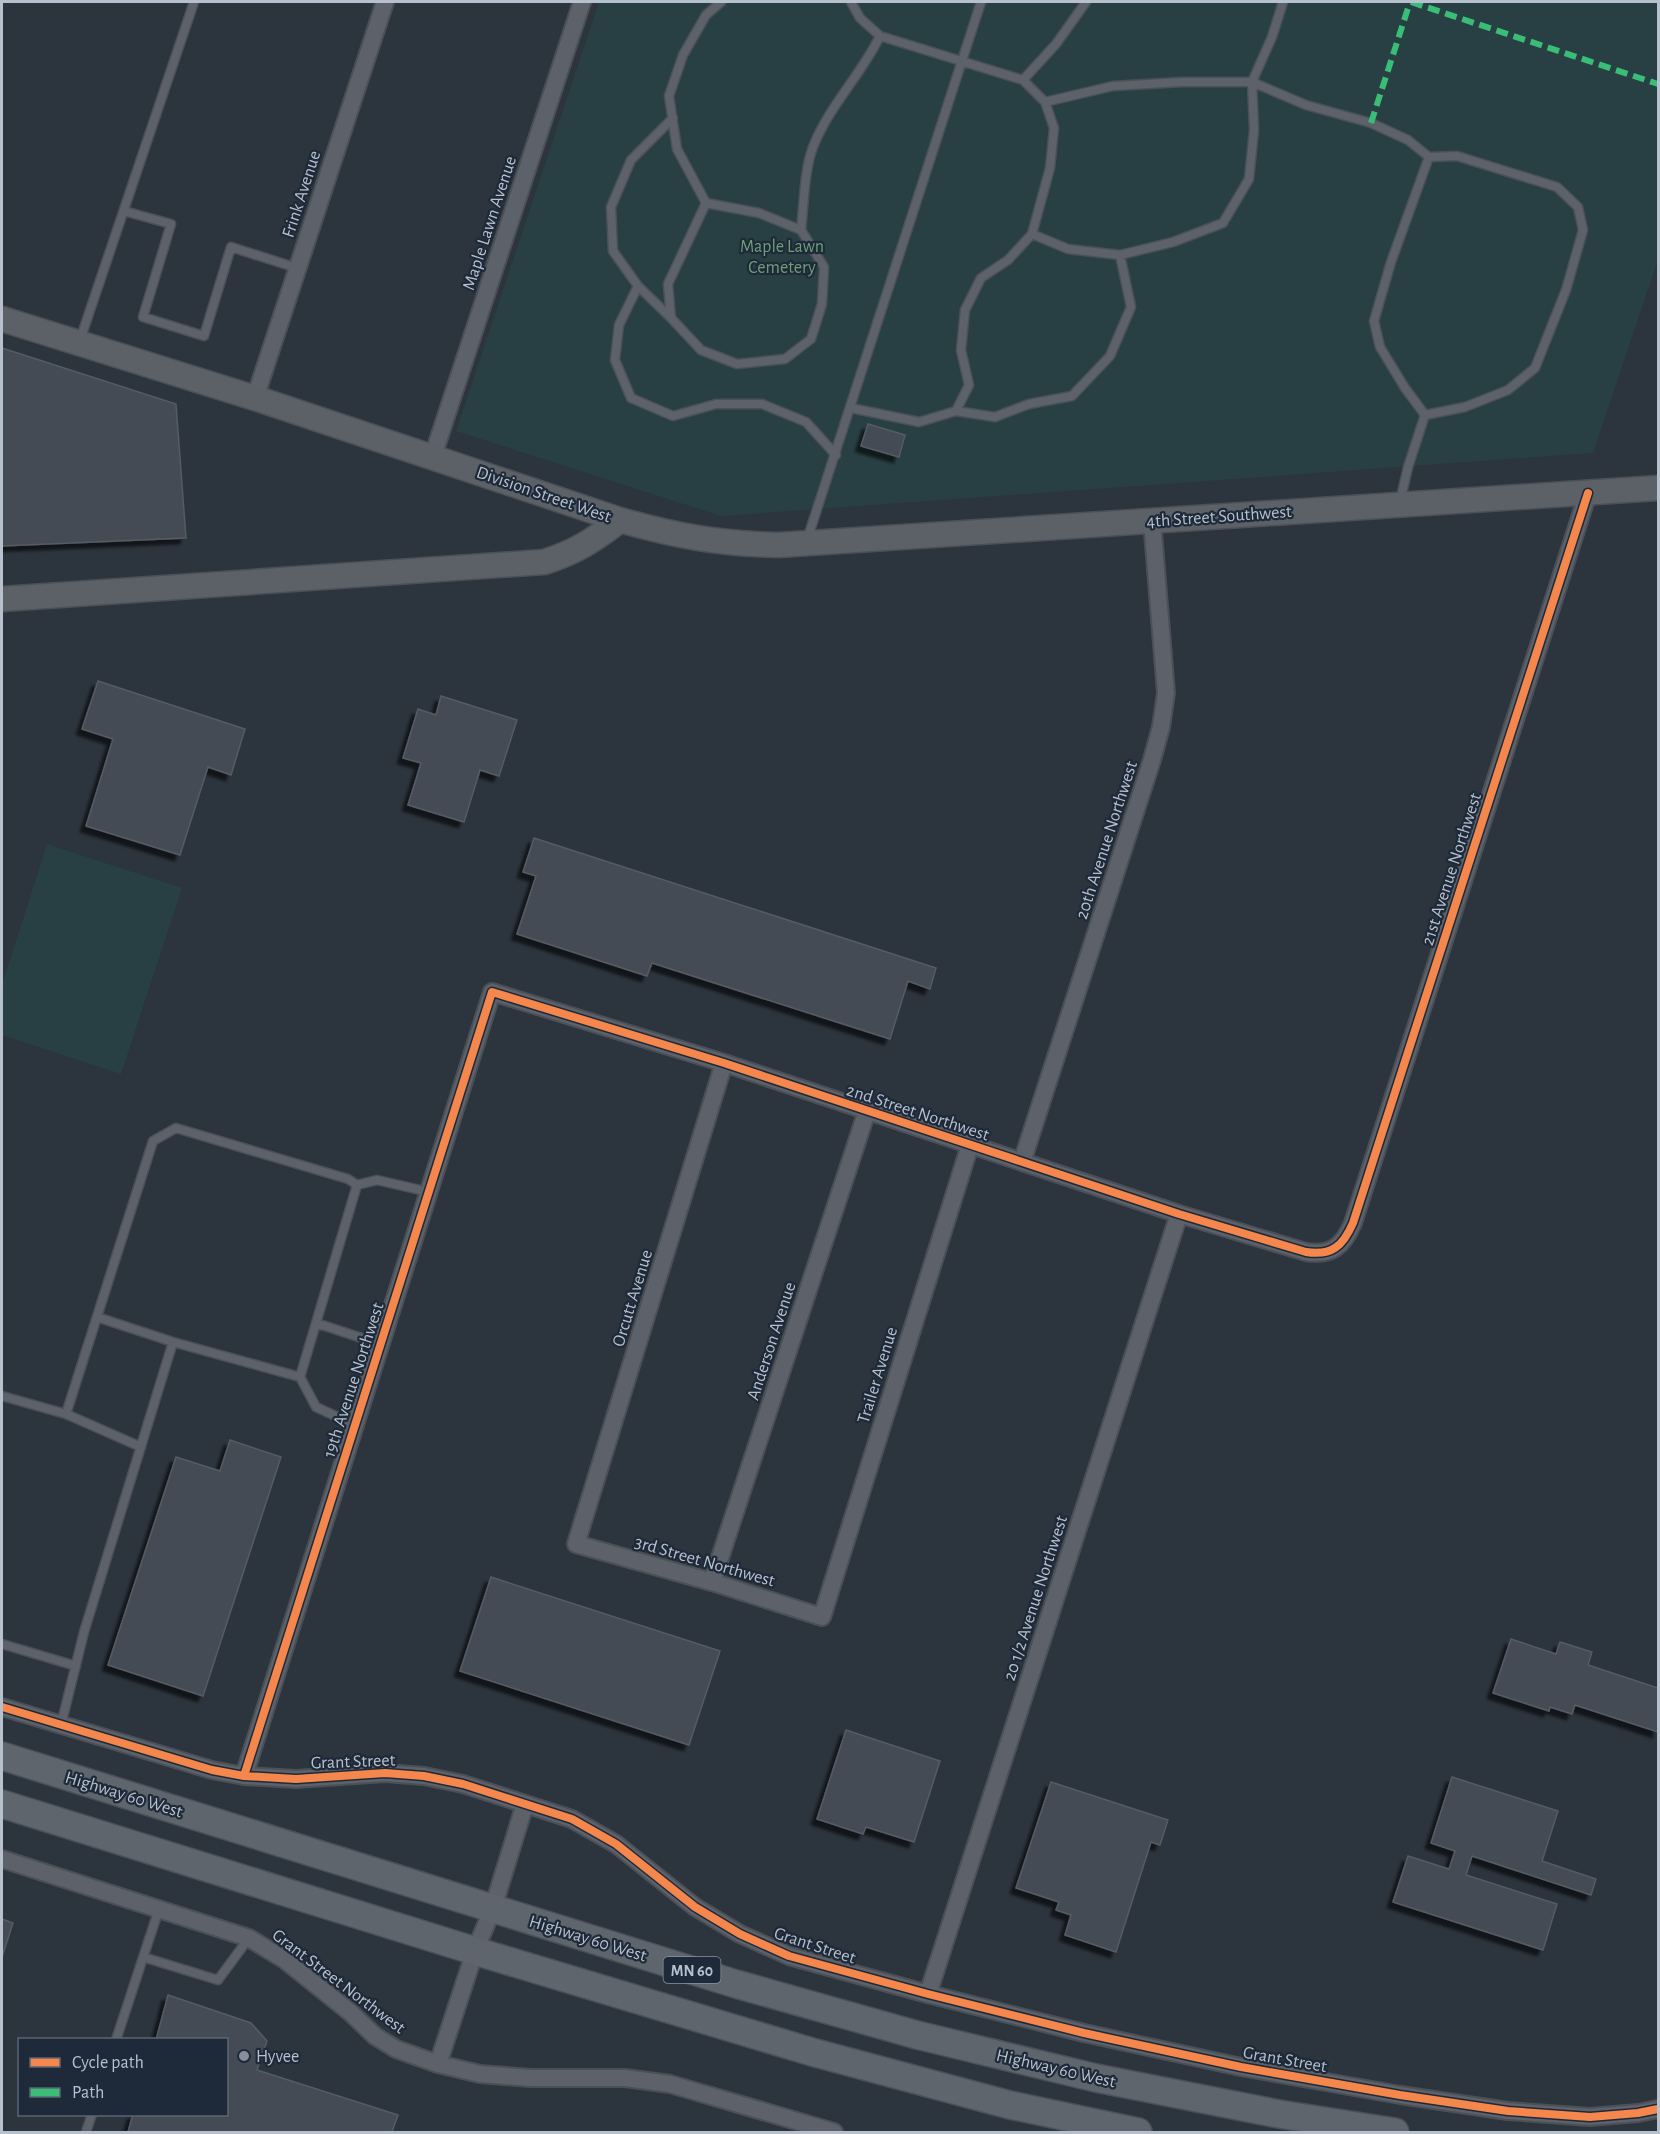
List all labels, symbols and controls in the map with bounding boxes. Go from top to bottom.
street label: Frink Avenue [279,149,324,240]
street label: Maple Lawn Avenue [460,154,520,293]
park label: Maple Lawn Cemetery [740,238,824,277]
street label: Division Street West [474,463,614,527]
street label: 4th Street Southwest [1146,503,1293,531]
street label: 20th Avenue Northwest [1073,759,1141,922]
street label: 21st Avenue Northwest [1419,791,1485,948]
street label: 2nd Street Northwest [844,1081,992,1145]
street label: Orcutt Avenue [610,1248,656,1349]
street label: Anderson Avenue [744,1280,800,1403]
street label: 19th Avenue Northwest [320,1300,388,1460]
street label: Trailer Avenue [855,1325,901,1426]
street label: 20 1/2 Avenue Northwest [1001,1513,1071,1683]
street label: 3rd Street Northwest [633,1533,777,1591]
street label: Grant Street [310,1752,396,1772]
street label: Highway 60 West [63,1769,185,1821]
street label: Highway 60 West [527,1913,649,1965]
street label: Grant Street [772,1924,858,1968]
street label: Grant Street Northwest [269,1926,408,2038]
road number: MN 60 [664,1957,720,1983]
legend [18,2038,228,2116]
street label: Grant Street [1242,2044,1328,2076]
street label: Highway 60 West [994,2046,1117,2092]
place label: Hyvee [256,2048,299,2066]
marker: Hyvee [237,2049,251,2063]
text: Cycle path [72,2054,144,2072]
text: Path [72,2084,104,2102]

